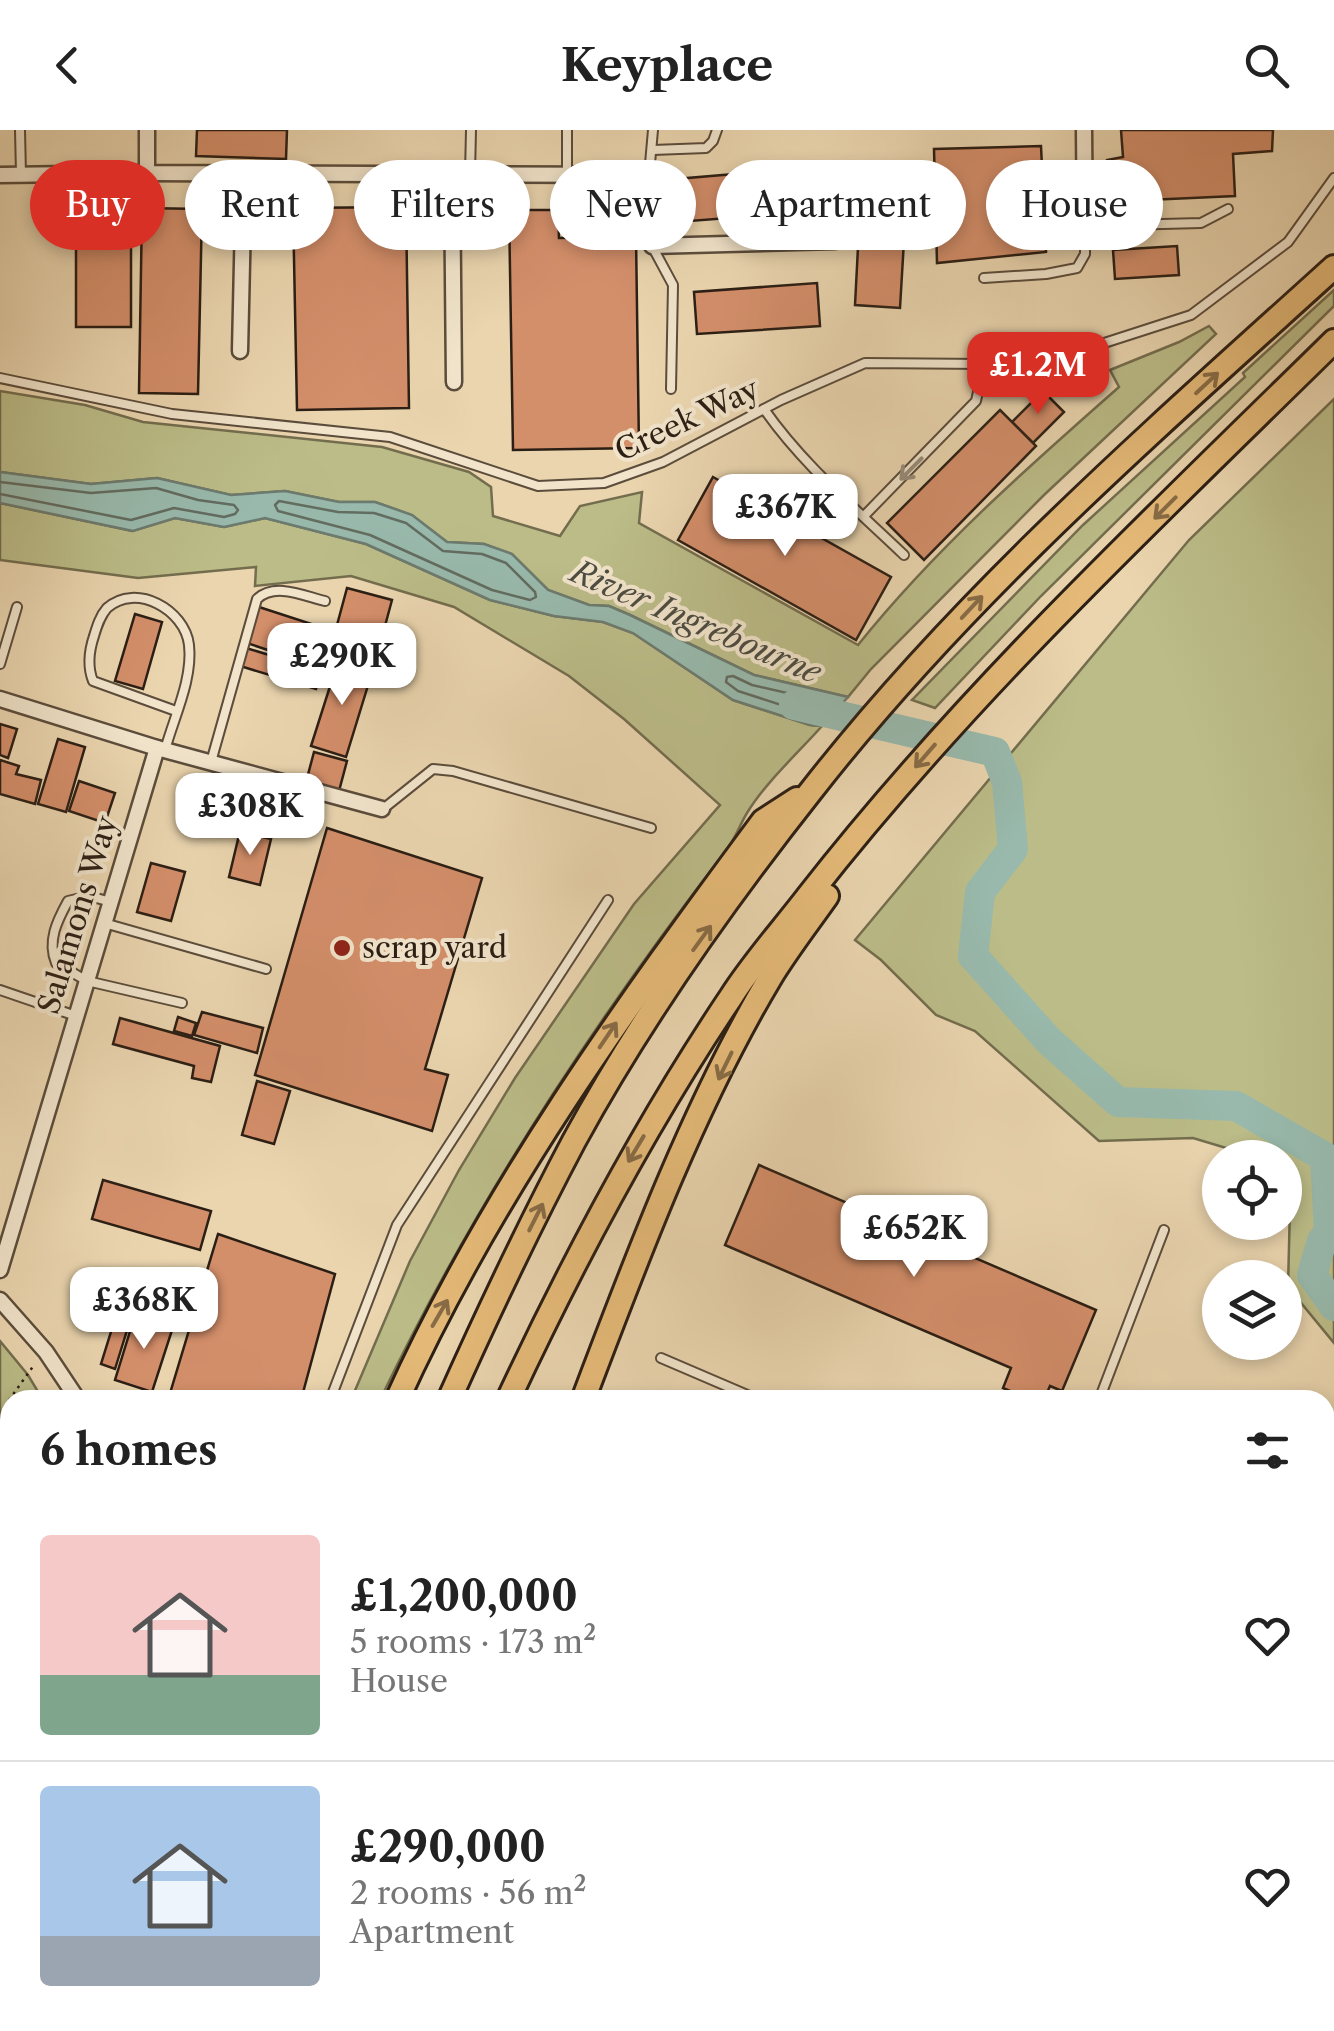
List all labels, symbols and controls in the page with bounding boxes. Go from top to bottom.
text: Keyplace [561,37,773,93]
icon: back [40,38,95,93]
icon: search [1239,38,1294,93]
chip: Buy [30,160,165,250]
chip: Rent [185,160,334,250]
chip: Filters [354,160,530,250]
chip: New [550,160,696,250]
chip: Apartment [716,160,966,250]
chip: House [986,160,1163,250]
pin: £1.2M [968,332,1108,417]
text: £1.2M [989,345,1087,384]
street label: Creek Way [609,370,765,469]
one-way arrow [1194,372,1219,395]
one-way arrow [899,457,923,481]
pin: £367K [715,474,855,559]
text: £367K [735,487,835,526]
one-way arrow [1154,496,1178,520]
water label: River Ingrebourne [563,550,828,692]
one-way arrow [960,596,984,620]
pin: £290K [272,623,412,708]
text: £290K [289,636,395,675]
one-way arrow [915,742,937,768]
pin: £308K [180,773,320,858]
text: £308K [197,786,303,825]
street label: Salamons Way [30,811,125,1018]
one-way arrow [691,925,712,952]
place label: scrap yard [362,929,507,966]
marker: scrap yard [331,937,353,959]
one-way arrow [598,1021,619,1049]
one-way arrow [714,1050,733,1080]
one-way arrow [626,1134,646,1163]
map controls [1202,1140,1302,1360]
button: locate [1202,1140,1302,1240]
pin: £652K [844,1195,984,1280]
one-way arrow [527,1203,546,1233]
text: £652K [863,1208,965,1247]
button: layers [1202,1260,1302,1360]
pin: £368K [74,1267,214,1352]
text: £368K [92,1280,196,1319]
one-way arrow [431,1298,451,1328]
icon: filters [1240,1423,1295,1478]
text: 6 homes [40,1424,218,1476]
text: £1,200,000 [350,1570,578,1622]
icon: home [120,1575,240,1695]
icon: heart [1240,1608,1295,1663]
text: 5 rooms · 173 m² [350,1622,596,1661]
text: House [350,1661,448,1700]
text: £290,000 [350,1821,546,1873]
icon: home [120,1826,240,1946]
icon: heart [1240,1859,1295,1914]
text: 2 rooms · 56 m² [350,1873,587,1912]
text: Apartment [350,1912,514,1951]

